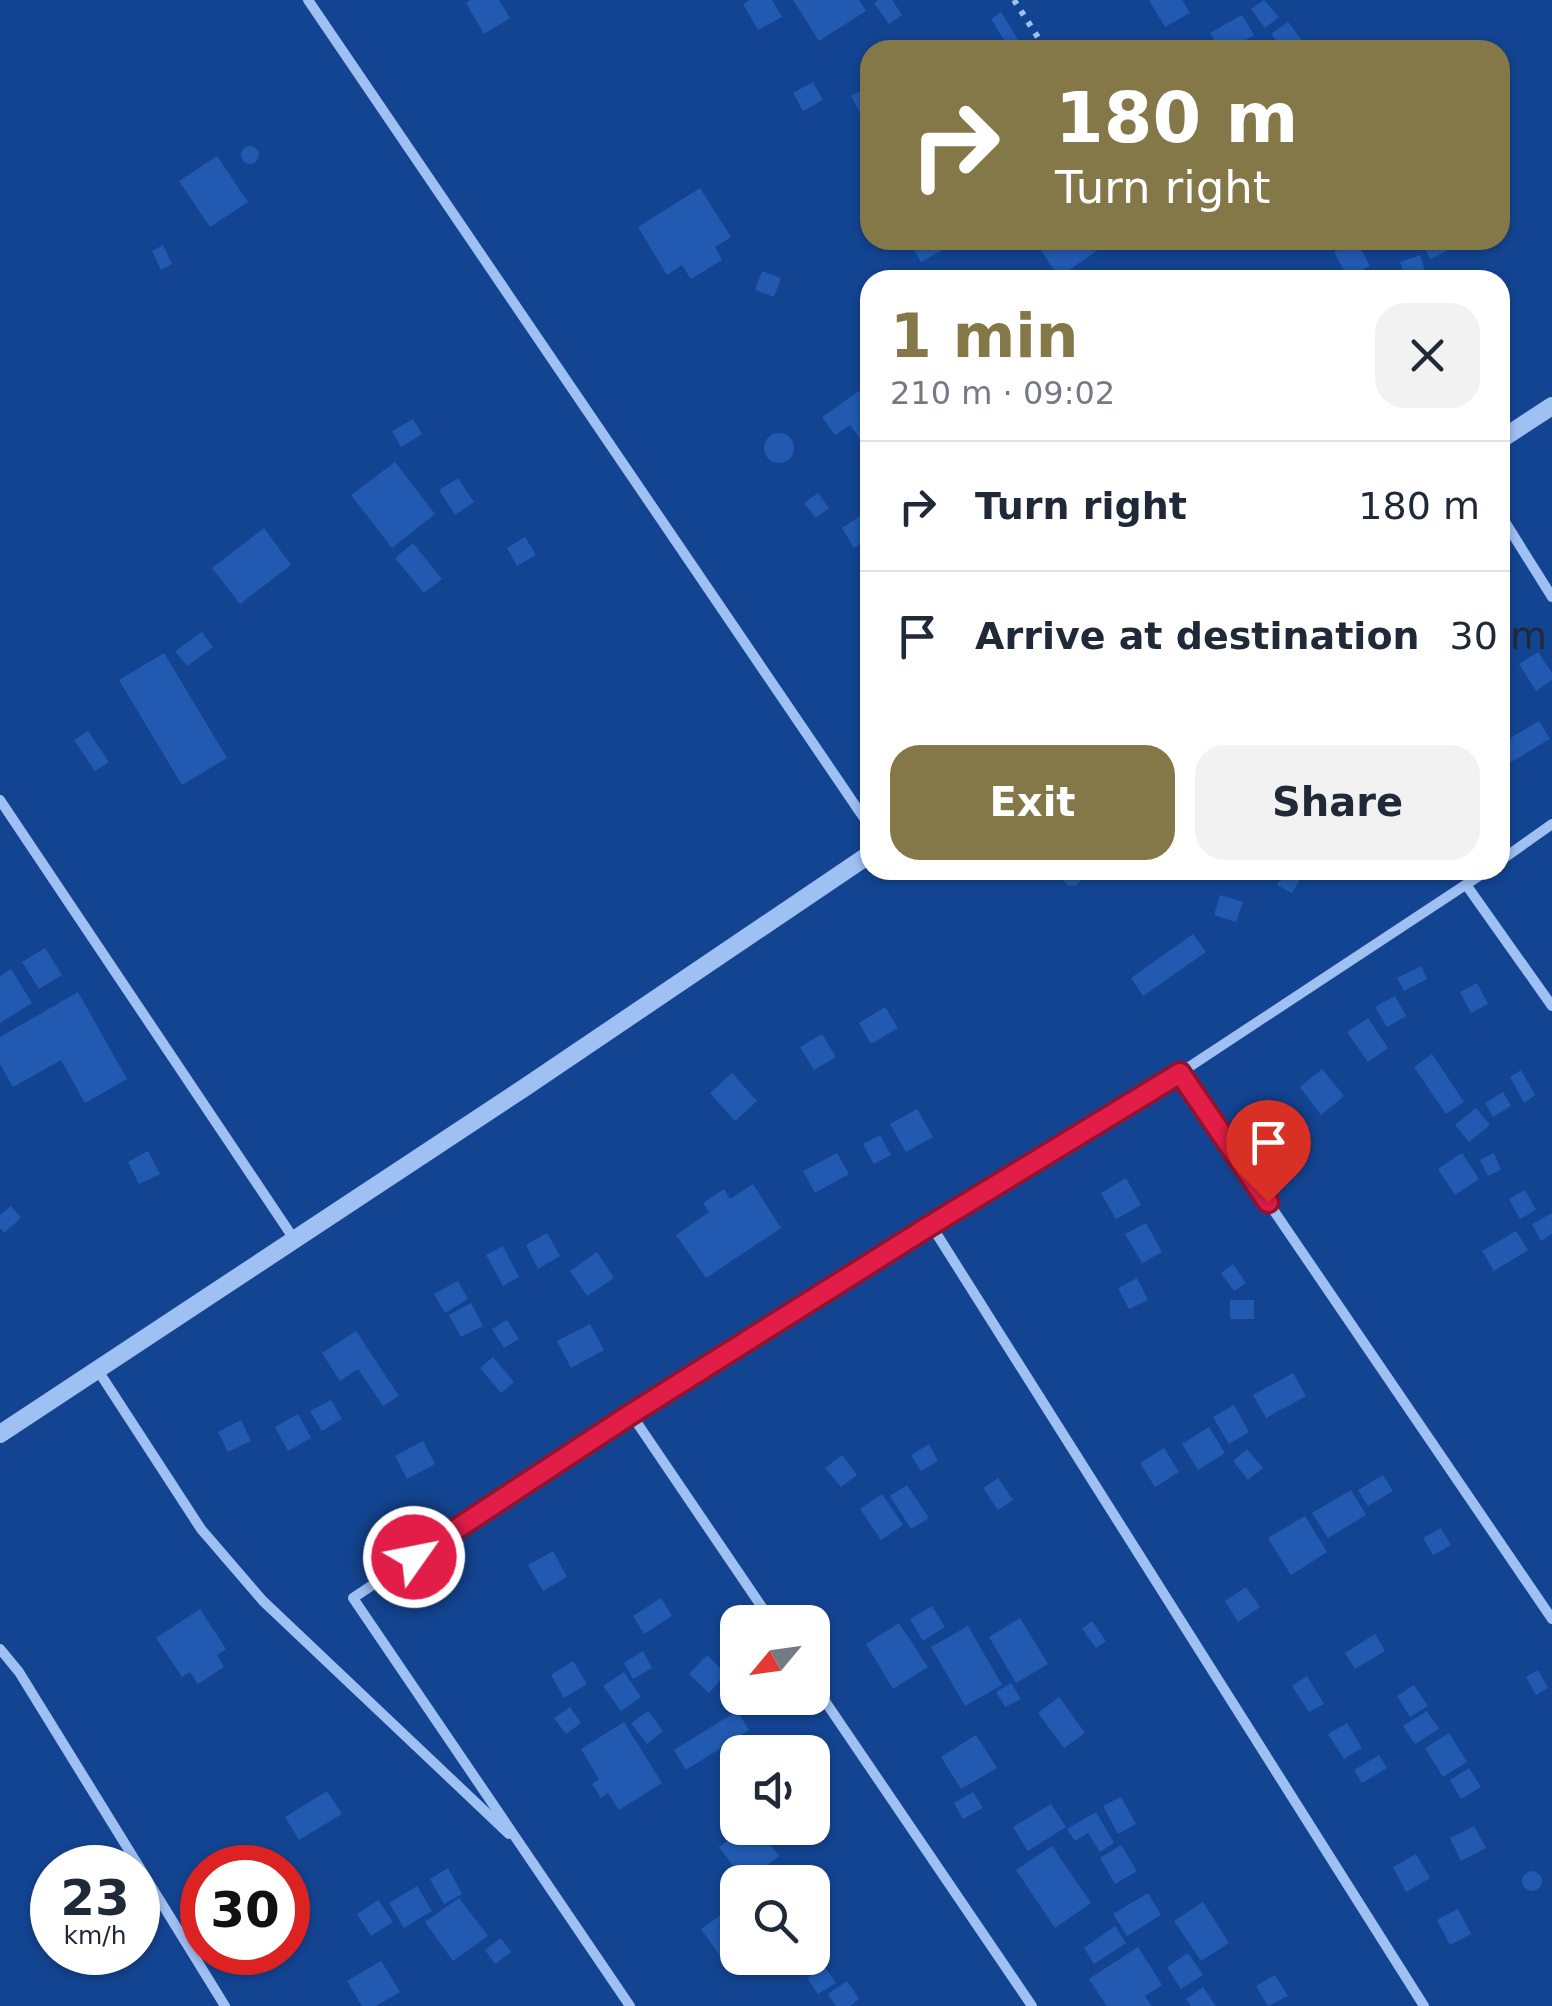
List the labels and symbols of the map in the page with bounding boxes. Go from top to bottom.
pin [1226,1100,1311,1203]
position arrow [362,1505,466,1609]
north arrow [720,1605,830,1715]
speed limit sign: 30 [180,1845,310,1975]

